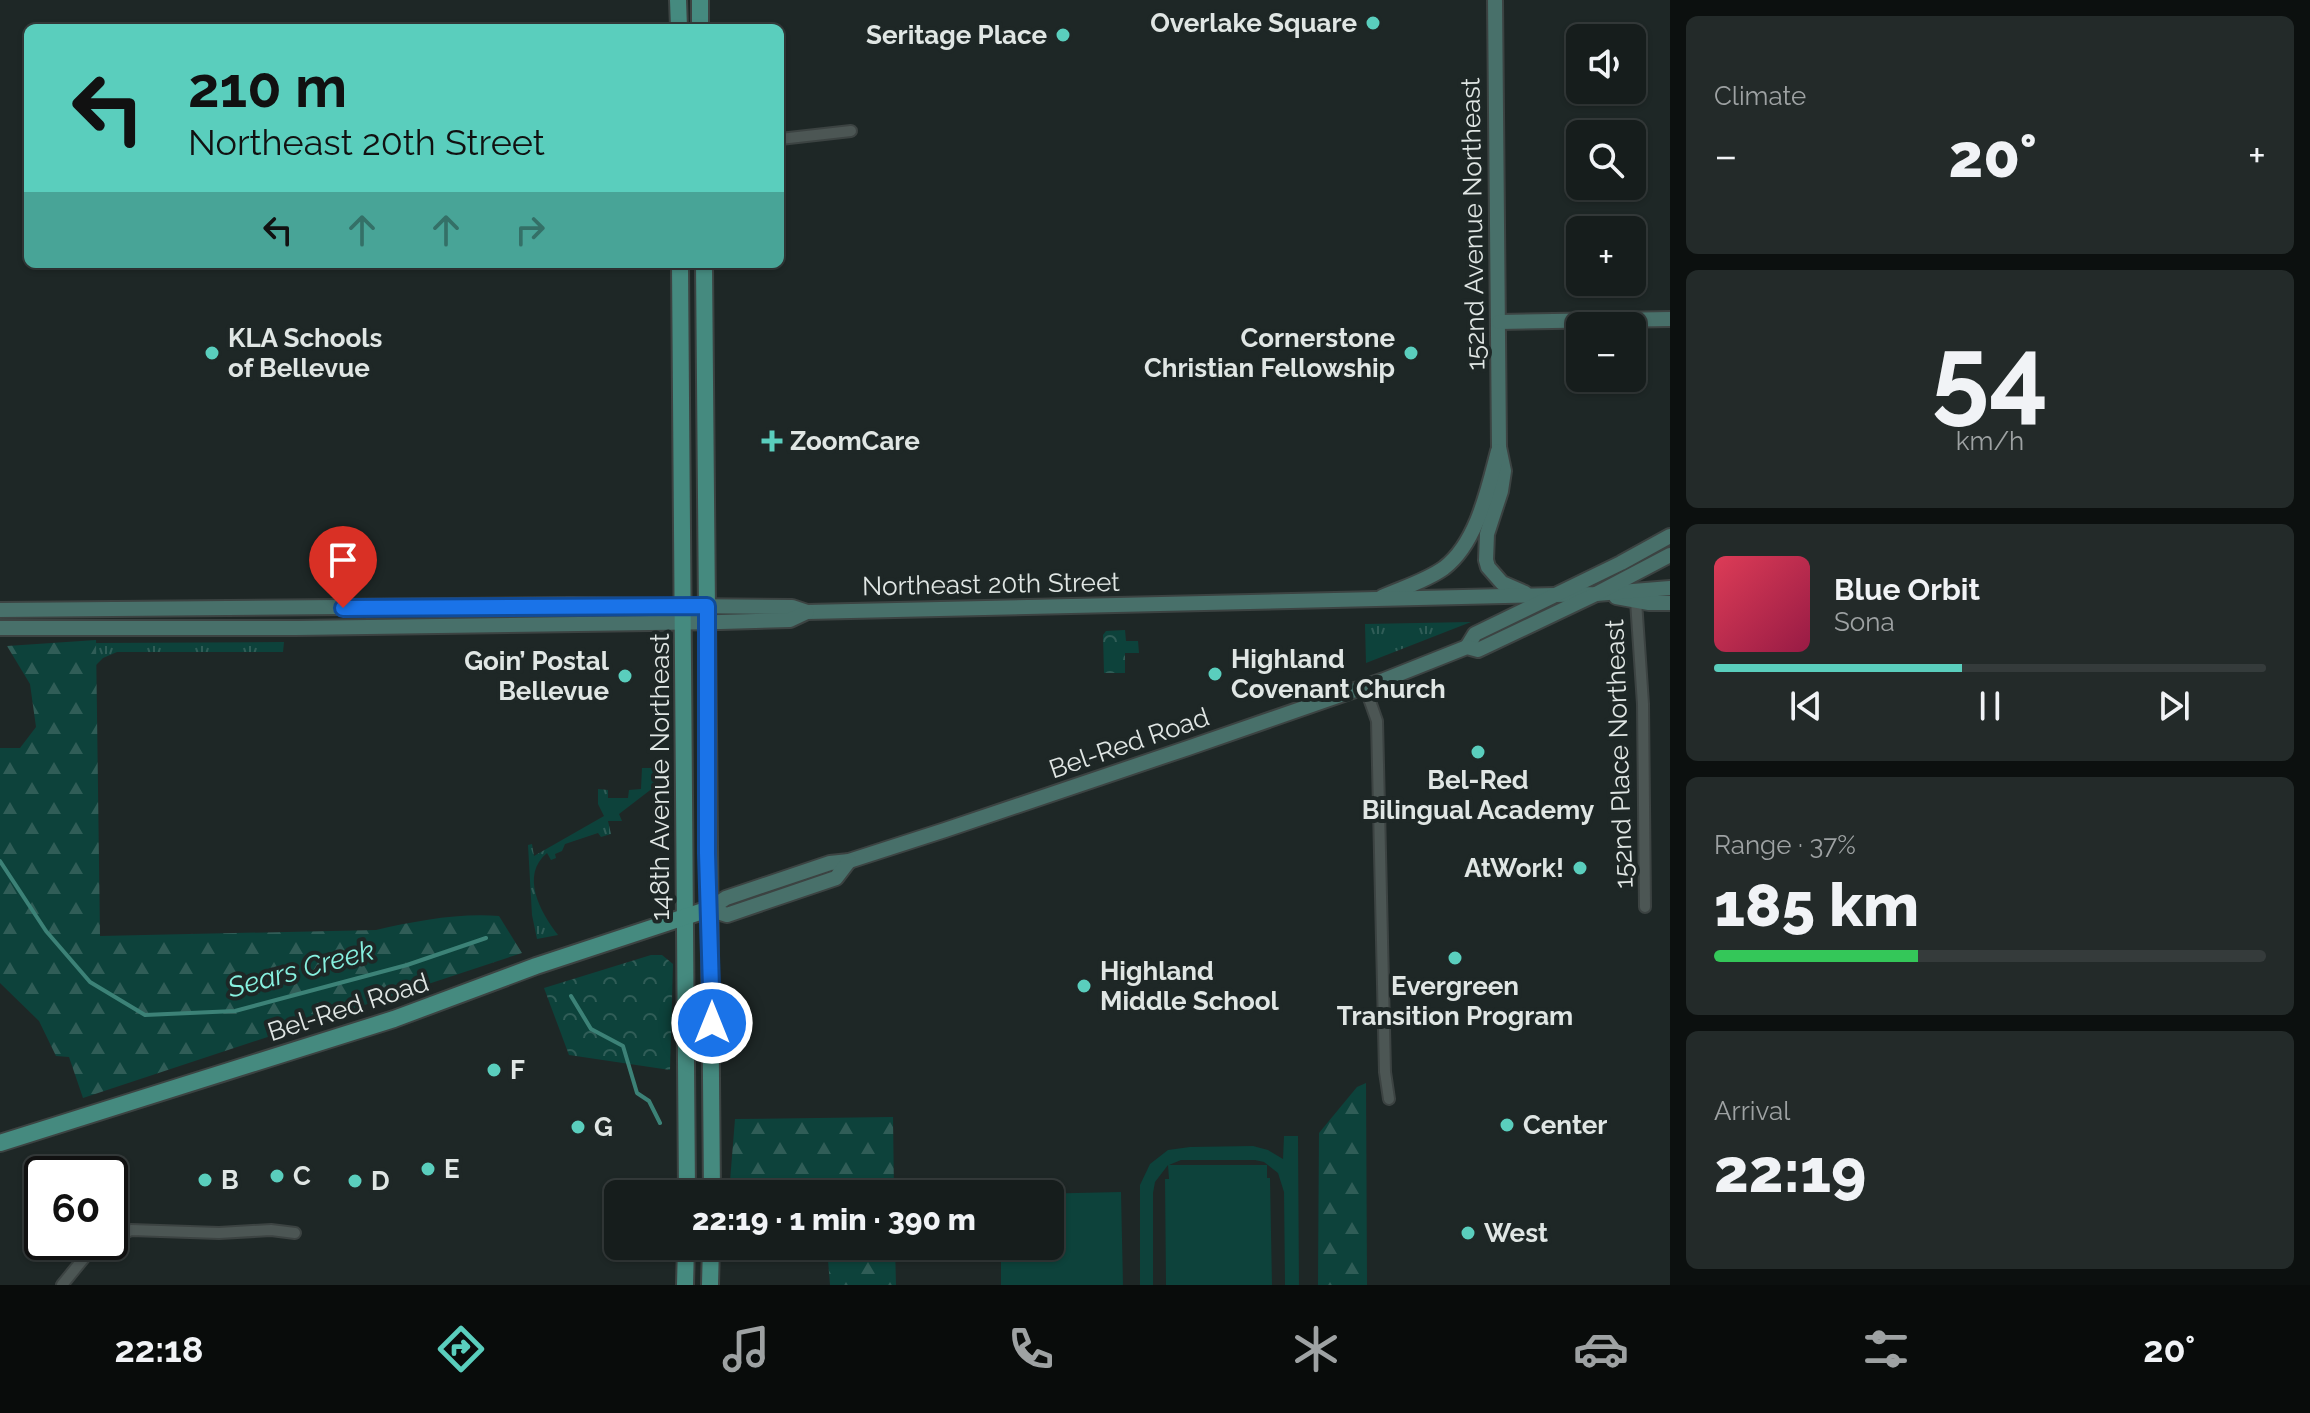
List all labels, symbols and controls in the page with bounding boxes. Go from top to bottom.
place label: Overlake Square [1150,8,1357,38]
marker: Overlake Square [1364,14,1382,32]
place label: Seritage Place [866,20,1047,50]
map controls [1566,24,1646,392]
button: sound [1566,24,1646,104]
marker: Seritage Place [1054,26,1072,44]
text: 210 m [188,54,347,120]
icon: left [56,56,160,160]
street label: 152nd Avenue Northeast [1455,77,1491,371]
text: Climate [1714,81,1806,111]
button: search [1566,120,1646,200]
text: Northeast 20th Street [188,121,545,163]
text: 20° [1949,121,2037,191]
text: − [1714,130,1738,181]
text: + [2248,130,2266,181]
icon: left [256,208,300,252]
icon: ahead [340,208,384,252]
icon: ahead [424,208,468,252]
icon: right [508,208,552,252]
button: + [1566,216,1646,296]
button: − [1566,312,1646,392]
text: 54 [1931,313,2049,435]
place label: KLA Schools of Bellevue [228,323,383,383]
place label: Cornerstone Christian Fellowship [1144,323,1395,383]
marker: KLA Schools of Bellevue [203,344,221,362]
marker: Cornerstone Christian Fellowship [1402,344,1420,362]
place label: ZoomCare [790,426,920,456]
text: km/h [1956,426,2024,456]
marker: ZoomCare [761,430,783,452]
pin [309,526,377,608]
icon: arrive [321,538,365,582]
street label: Northeast 20th Street [862,567,1120,601]
text: Blue Orbit [1834,572,1980,607]
text: Sona [1834,607,1895,637]
street label: 152nd Place Northeast [1599,619,1639,889]
street label: 148th Avenue Northeast [645,633,675,921]
place label: Highland Covenant Church [1231,644,1446,704]
place label: Goin’ Postal Bellevue [464,646,610,706]
marker: Highland Covenant Church [1206,665,1224,683]
marker: Goin’ Postal Bellevue [616,667,634,685]
icon: previous [1784,684,1828,728]
icon: pause [1968,684,2012,728]
icon: next [2152,684,2196,728]
street label: Bel-Red Road [1045,702,1213,784]
marker: Bel-Red Bilingual Academy [1469,743,1487,761]
place label: Bel-Red Bilingual Academy [1362,765,1594,825]
text: Range · 37% [1714,830,1856,860]
place label: AtWork! [1464,853,1564,883]
marker: AtWork! [1571,859,1589,877]
text: 185 km [1714,870,1919,940]
water label: Sears Creek [223,934,378,1005]
marker: Evergreen Transition Program [1446,949,1464,967]
place label: Highland Middle School [1100,956,1280,1016]
street label: Bel-Red Road [264,967,432,1047]
place label: Evergreen Transition Program [1337,971,1573,1031]
marker: Highland Middle School [1075,977,1093,995]
position arrow [670,981,754,1065]
place label: F [510,1055,525,1085]
marker: F [485,1061,503,1079]
text: Arrival [1714,1096,1790,1126]
place label: Center [1523,1110,1607,1140]
place label: G [594,1112,613,1142]
marker: Center [1498,1116,1516,1134]
marker: G [569,1118,587,1136]
text: 22:19 [1714,1136,1866,1206]
place label: E [444,1154,460,1184]
speed limit sign: 60 [24,1156,128,1260]
marker: E [419,1160,437,1178]
place label: C [293,1161,311,1191]
place label: B [221,1165,239,1195]
place label: D [371,1166,390,1196]
marker: C [268,1167,286,1185]
marker: B [196,1171,214,1189]
marker: D [346,1172,364,1190]
text: 22:19 · 1 min · 390 m [692,1202,976,1237]
place label: West [1484,1218,1548,1248]
marker: West [1459,1224,1477,1242]
icon: directions [433,1321,489,1377]
icon: music [718,1321,774,1377]
icon: phone [1003,1321,1059,1377]
icon: climate [1288,1321,1344,1377]
icon: car [1573,1321,1629,1377]
icon: filters [1858,1321,1914,1377]
text: 22:18 [115,1328,204,1370]
text: 20° [2143,1328,2195,1370]

